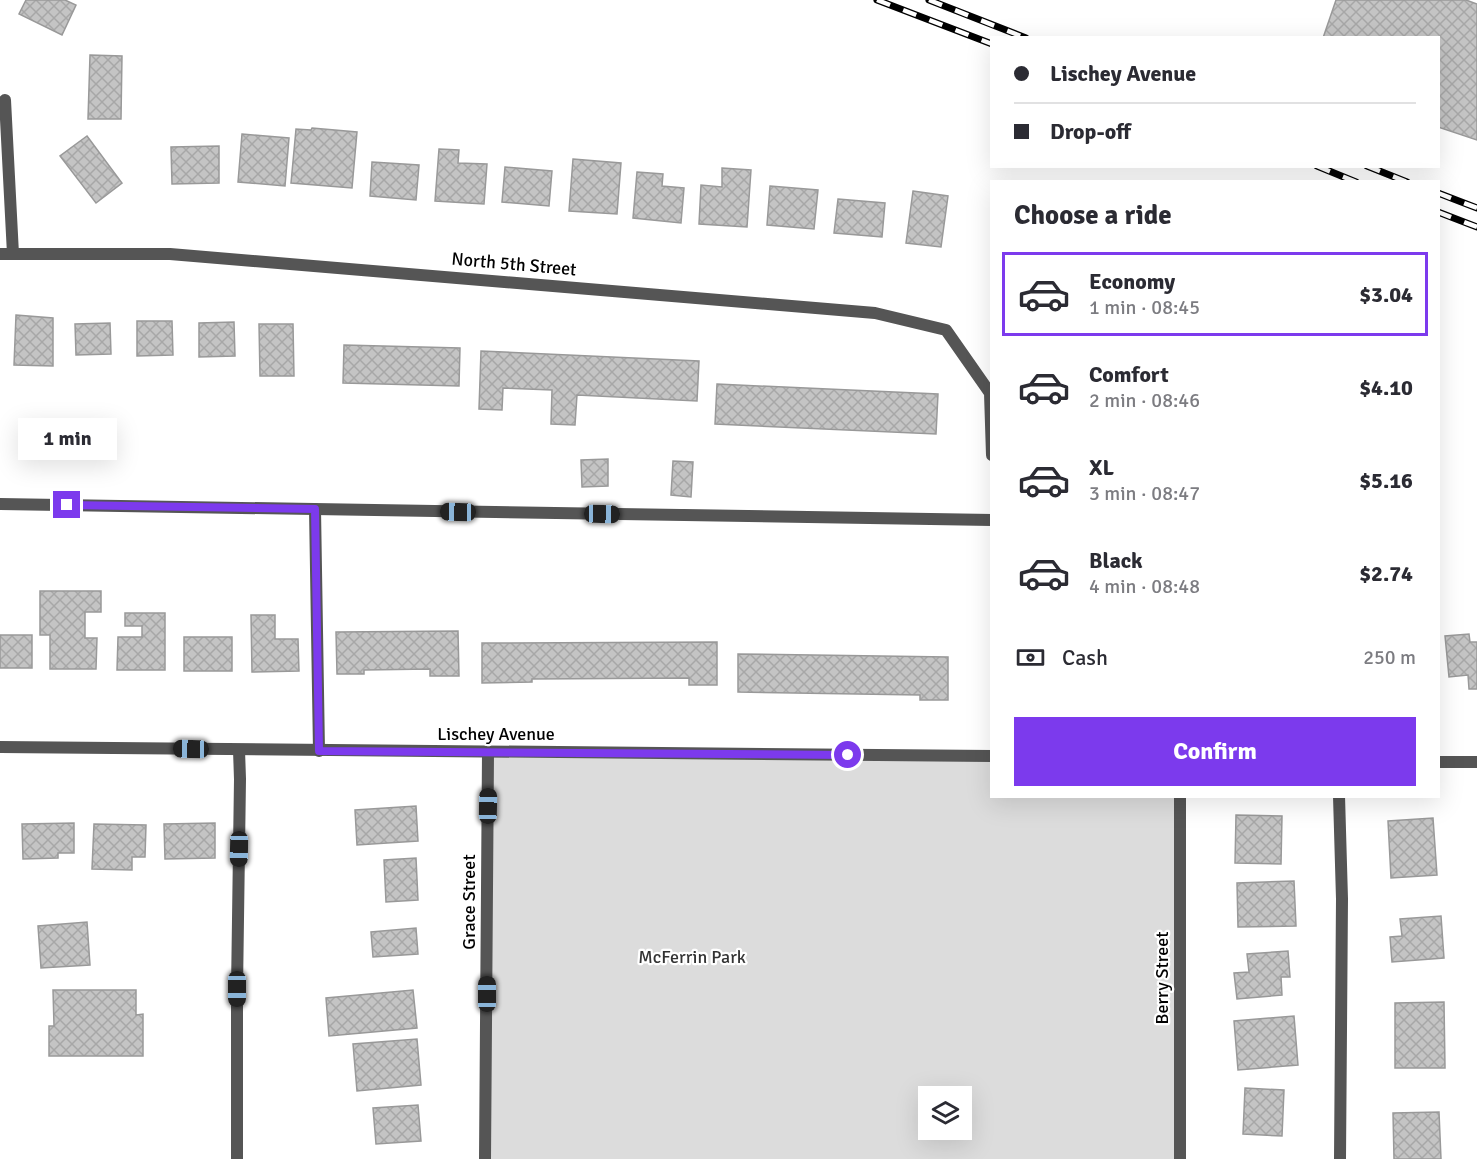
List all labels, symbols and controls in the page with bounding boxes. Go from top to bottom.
text: Lischey Avenue [1050,60,1196,87]
text: Drop-off [1050,118,1131,145]
text: Choose a ride [1014,199,1172,232]
street label: North 5th Street [451,248,577,280]
icon: car [1017,267,1071,321]
text: Economy [1089,268,1175,295]
text: $3.04 [1359,281,1413,308]
text: 1 min · 08:45 [1089,295,1200,320]
icon: car [1017,360,1071,414]
text: Comfort [1089,361,1169,388]
text: $4.10 [1359,374,1413,401]
text: 2 min · 08:46 [1089,388,1200,413]
callout: 1 min [17,418,116,460]
text: 1 min [43,426,92,451]
icon: car [1017,453,1071,507]
text: XL [1089,454,1114,481]
text: $5.16 [1359,467,1413,494]
text: 3 min · 08:47 [1089,481,1200,506]
route end [53,491,80,518]
car [440,503,476,521]
car [584,505,620,523]
icon: car [1017,546,1071,600]
text: Black [1089,547,1143,574]
text: $2.74 [1359,560,1413,587]
text: 4 min · 08:48 [1089,574,1200,599]
icon: cash [1014,641,1047,674]
text: Cash [1062,644,1108,671]
text: 250 m [1363,645,1416,670]
button: Confirm [1014,717,1416,786]
street label: Lischey Avenue [437,723,555,745]
car [173,740,209,758]
route start [834,741,861,768]
car [479,788,497,824]
car [230,831,248,867]
street label: Grace Street [458,854,480,950]
street label: Berry Street [1151,932,1173,1024]
park label: McFerrin Park [638,946,746,968]
car [228,971,246,1007]
car [478,976,496,1012]
map controls [918,1086,972,1140]
button: layers [918,1086,972,1140]

